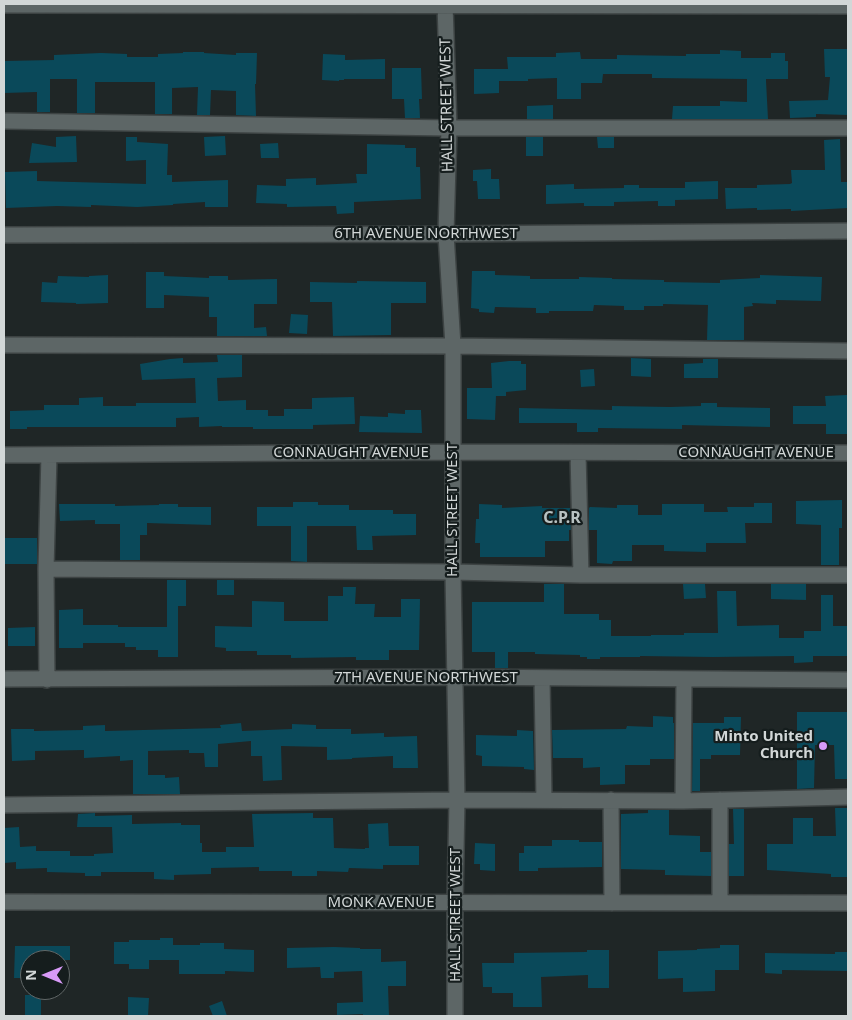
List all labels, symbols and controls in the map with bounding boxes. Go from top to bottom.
street label: HALL STREET WEST [437,38,457,172]
street label: 6TH AVENUE NORTHWEST [334,225,518,243]
street label: HALL STREET WEST [444,443,462,577]
street label: CONNAUGHT AVENUE [273,444,429,462]
street label: CONNAUGHT AVENUE [678,444,834,462]
district label: C.P.R [543,508,581,528]
street label: 7TH AVENUE NORTHWEST [334,669,518,687]
place label: Minto United Church [714,728,813,763]
marker: Minto United Church [817,740,829,752]
street label: HALL STREET WEST [447,848,465,982]
street label: MONK AVENUE [328,894,434,912]
north arrow [20,950,70,1000]
text: N [21,969,40,981]

